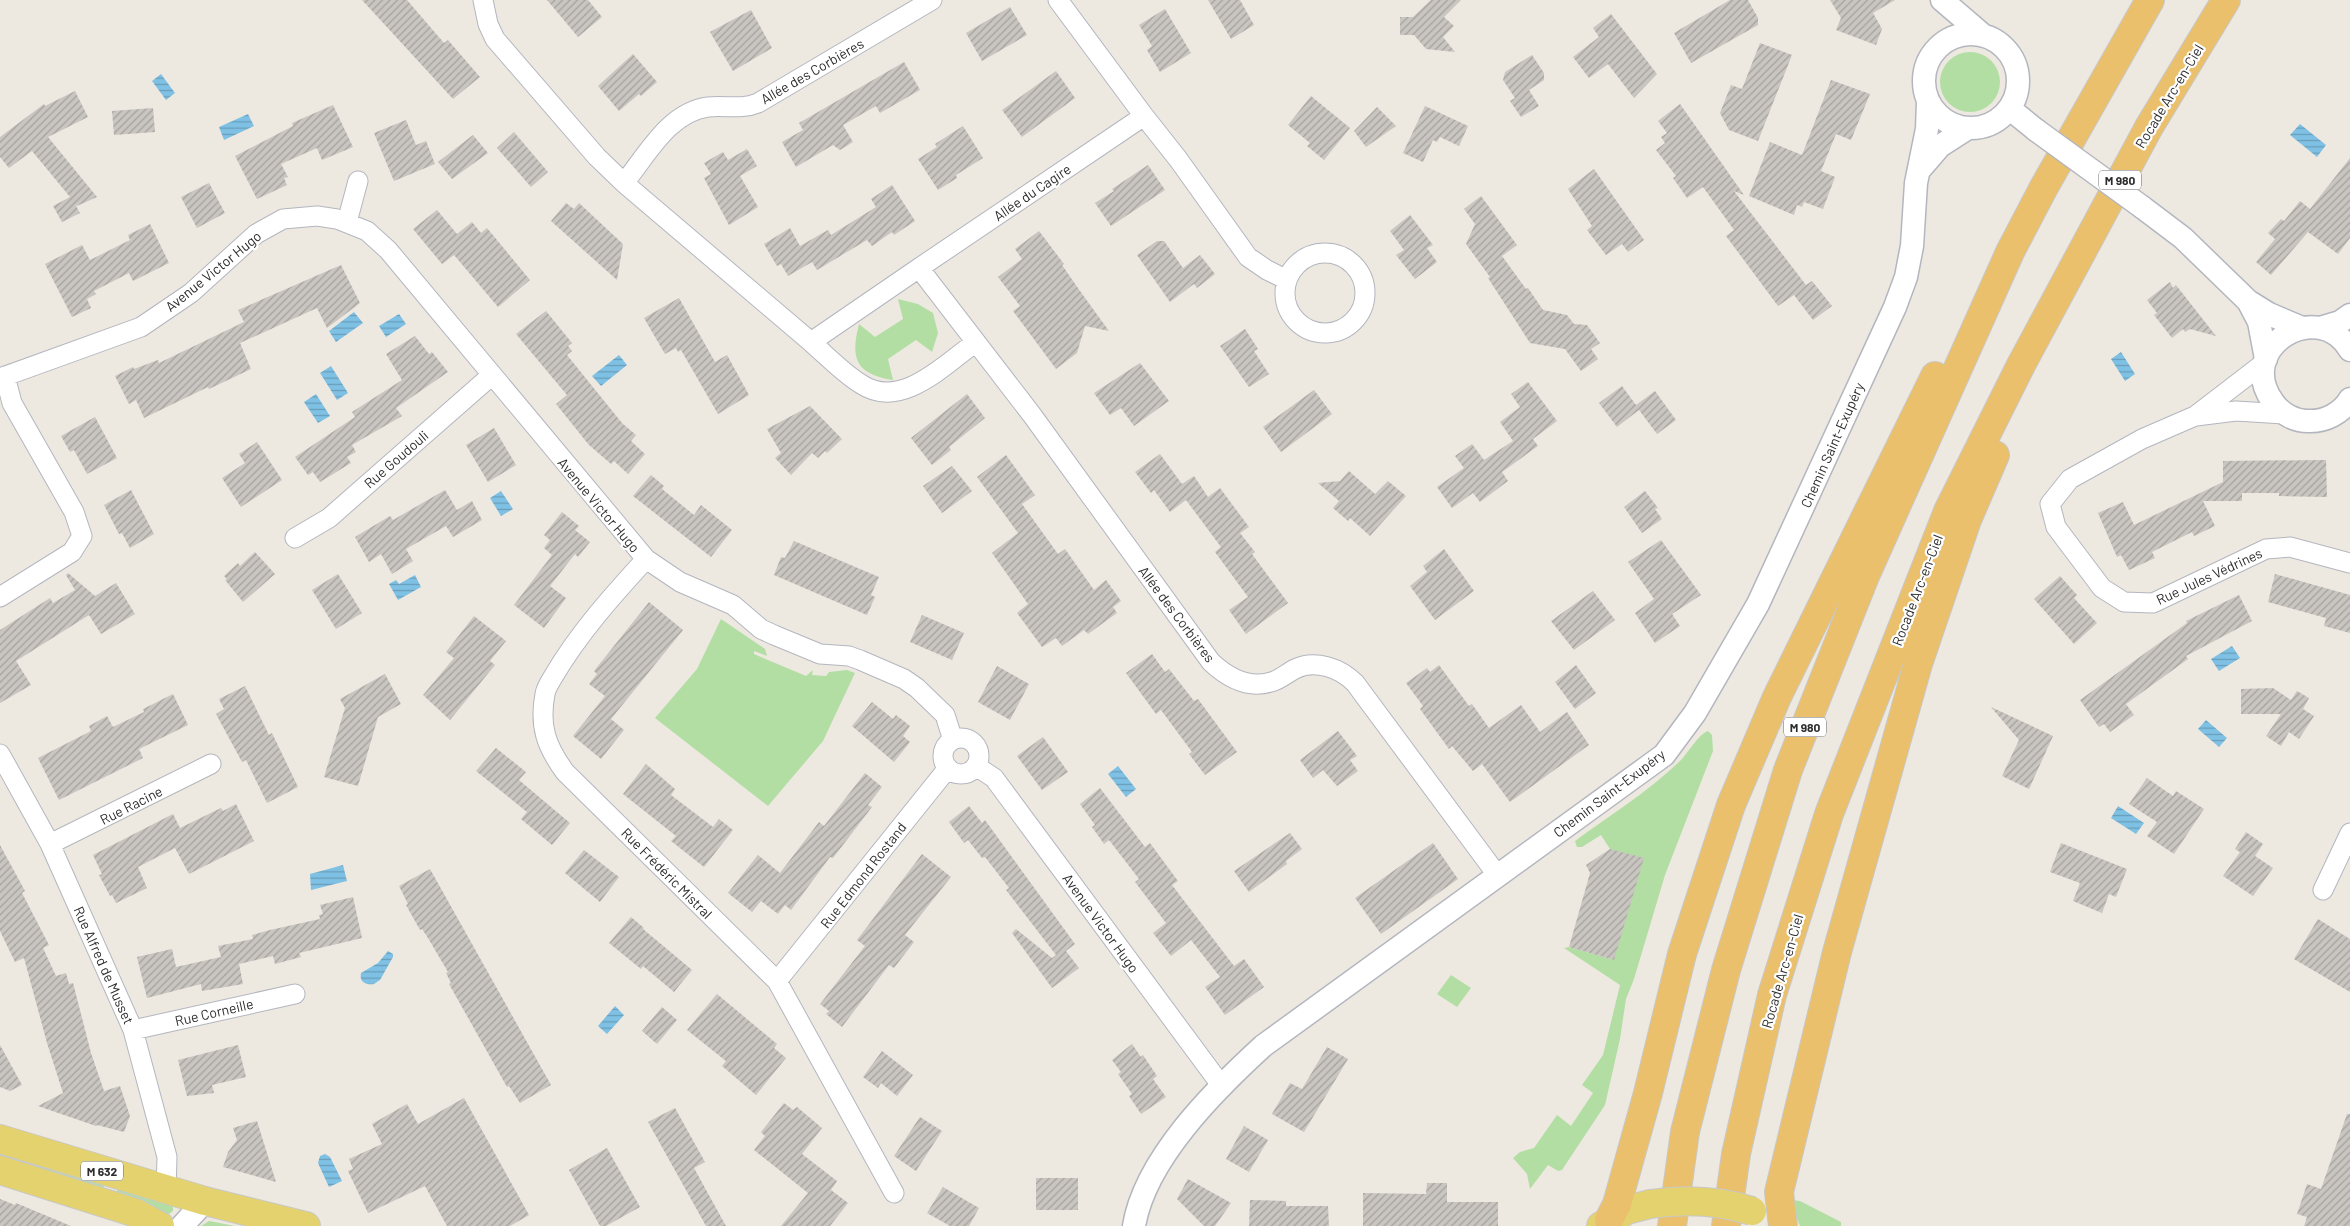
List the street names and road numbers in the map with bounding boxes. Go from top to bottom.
street label: Allée des Corbières [757,34,867,107]
street label: Rocade Arc-en-Ciel [2131,41,2207,151]
street label: Allée du Cagire [990,160,1074,224]
road number: M 980 [2099,170,2141,190]
street label: Avenue Victor Hugo [162,227,264,315]
street label: Chemin Saint-Exupéry [1797,379,1868,510]
street label: Rue Goudouli [360,426,432,492]
street label: Avenue Victor Hugo [554,454,644,556]
street label: Rocade Arc-en-Ciel [1888,532,1946,648]
street label: Rue Jules Védrines [2153,544,2265,608]
street label: Allée des Corbières [1135,562,1219,666]
road number: M 980 [1784,718,1826,736]
street label: Chemin Saint-Exupéry [1550,745,1669,841]
street label: Rue Racine [97,782,165,828]
street label: Rue Edmond Rostand [816,819,910,931]
street label: Rue Frédéric Mistral [618,824,716,922]
street label: Avenue Victor Hugo [1059,870,1143,976]
street label: Rue Alfred de Musset [70,903,138,1027]
street label: Rocade Arc-en-Ciel [1758,912,1806,1030]
street label: Rue Corneille [173,995,255,1029]
road number: M 632 [81,1162,123,1180]

